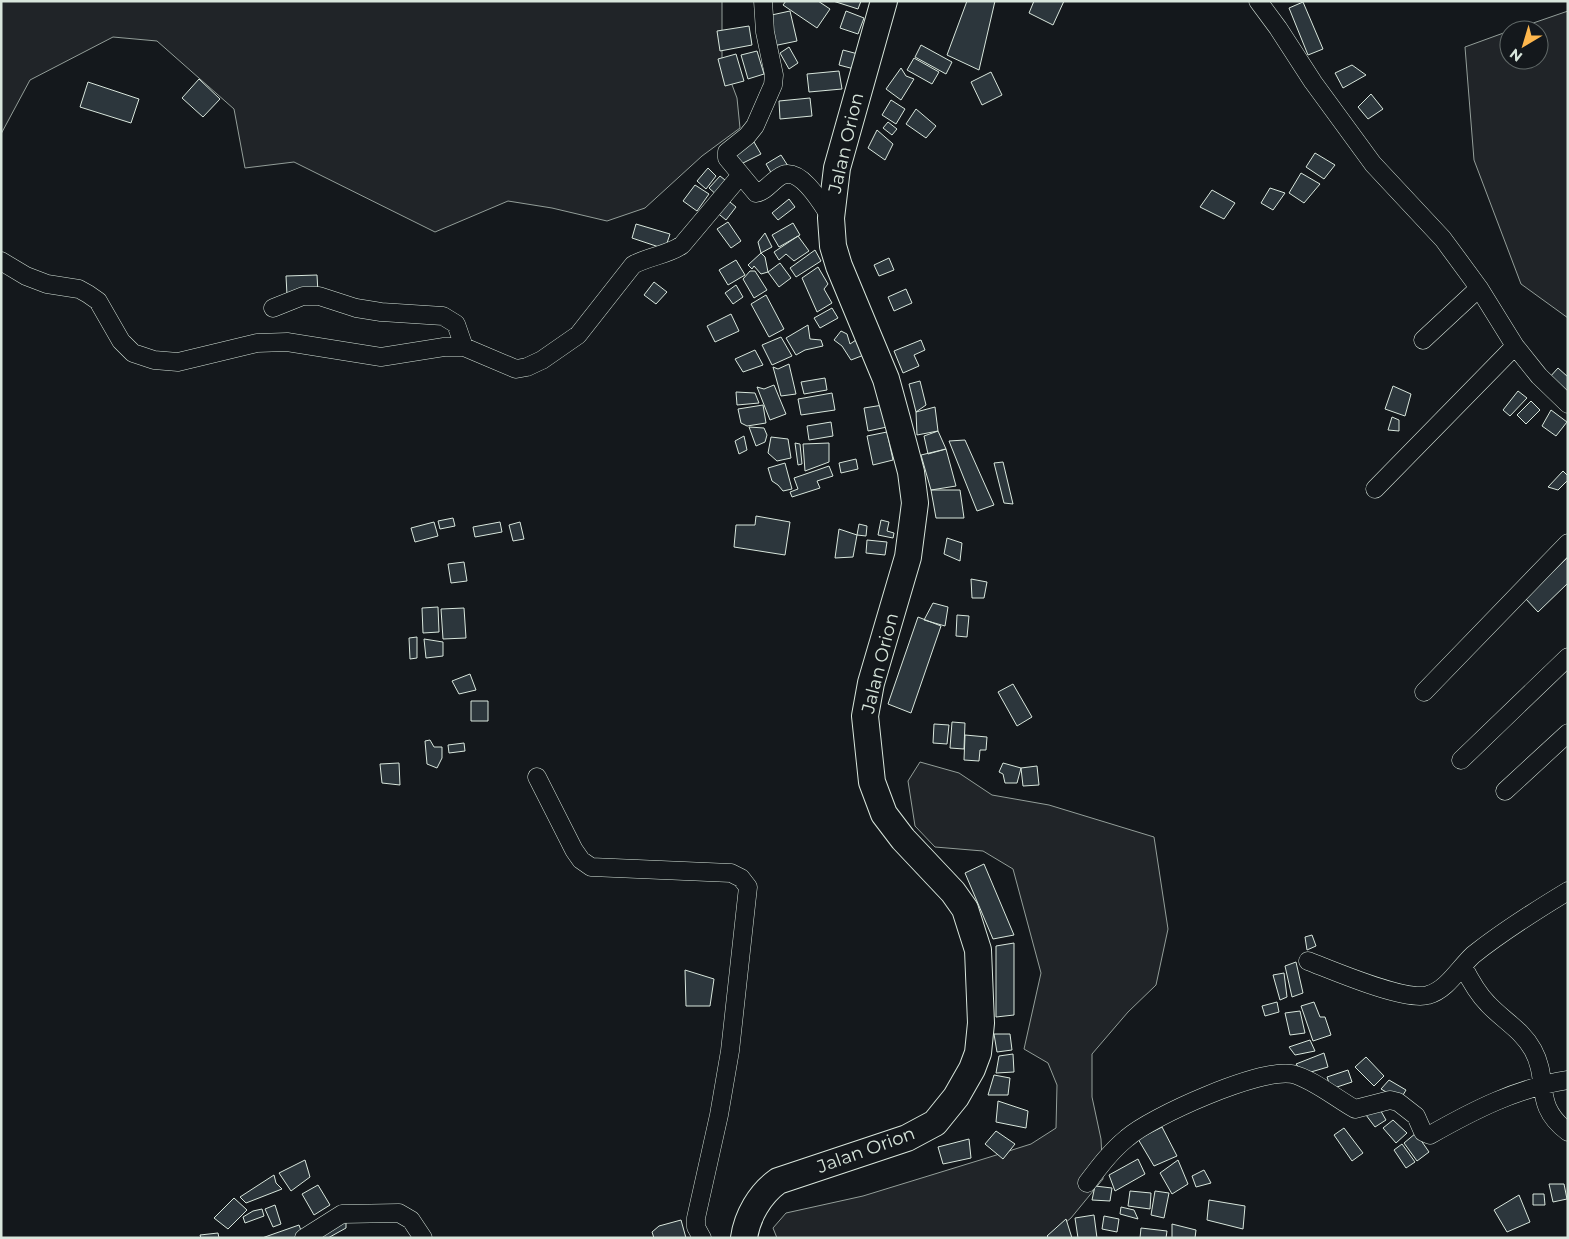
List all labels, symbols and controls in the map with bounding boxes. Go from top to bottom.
north arrow [1499,20,1549,70]
text: N [1506,45,1526,66]
street label: Jalan Orion [824,91,868,196]
street label: Jalan Orion [857,611,903,716]
street label: Jalan Orion [813,1122,918,1178]

